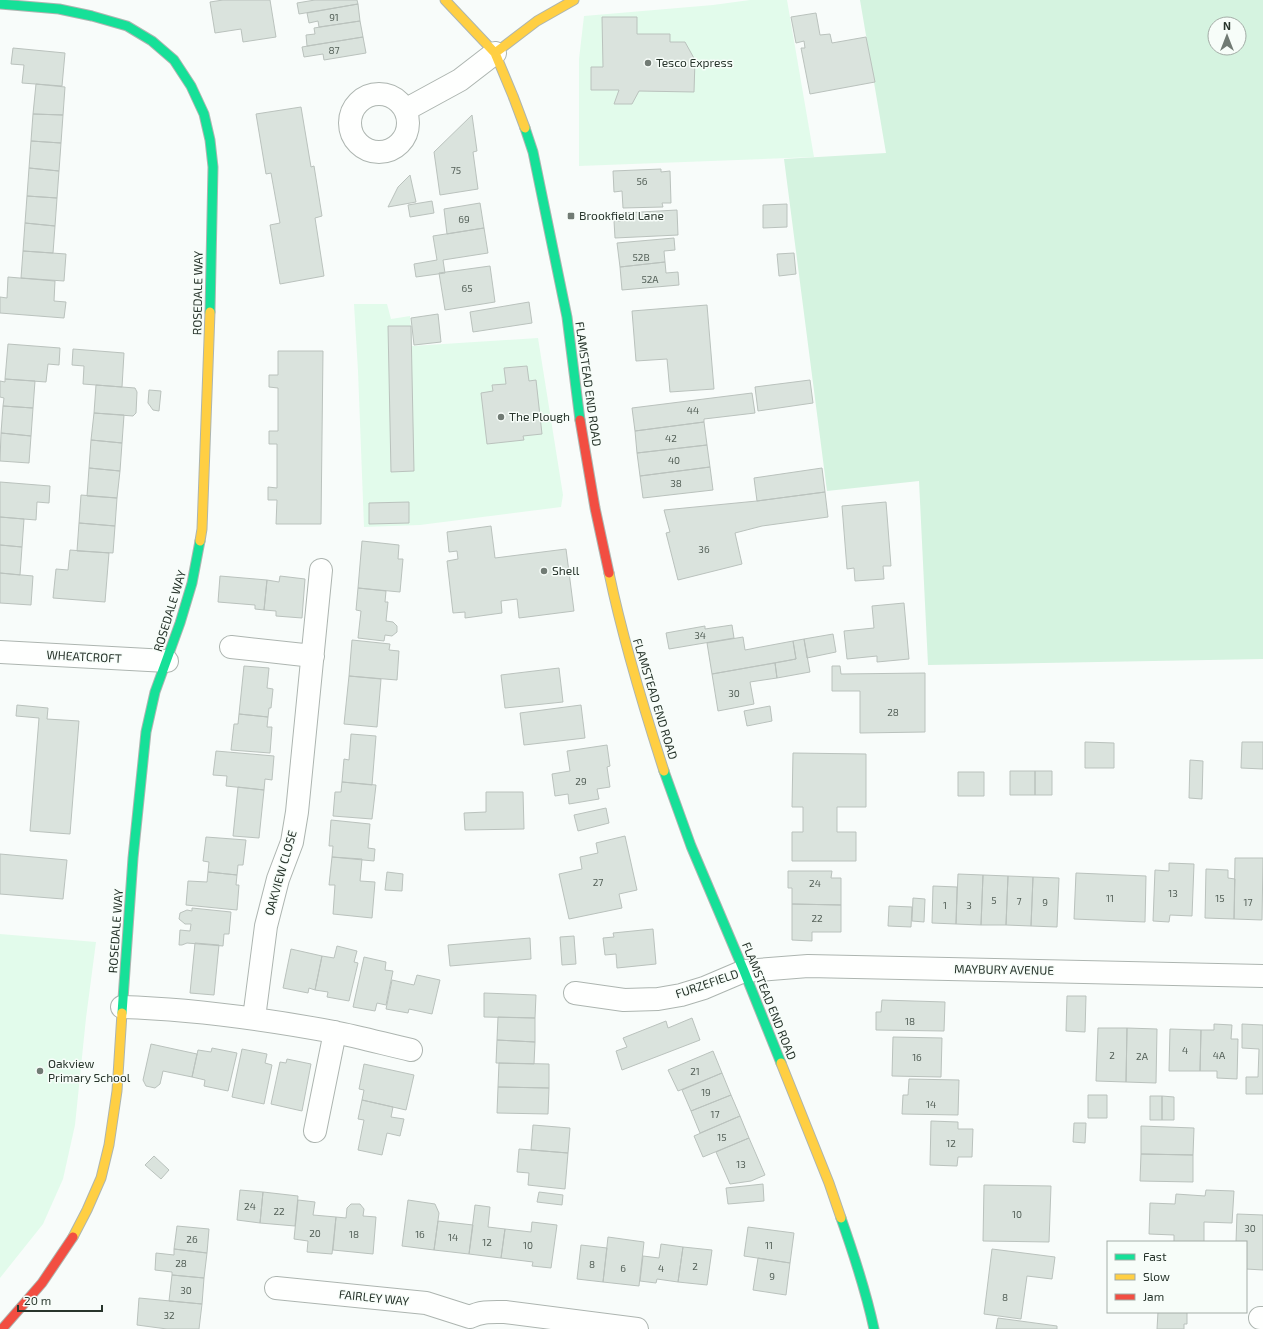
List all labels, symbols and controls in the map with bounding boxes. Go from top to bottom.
house number: 91 [329,11,339,23]
north arrow [1207,16,1247,56]
text: N [1223,19,1231,32]
house number: 87 [328,44,340,56]
place label: Tesco Express [656,55,733,69]
marker: Tesco Express [643,58,653,68]
house number: 75 [451,164,461,176]
house number: 56 [636,175,648,187]
place label: Brookfield Lane [579,208,664,222]
marker: Brookfield Lane [566,211,576,221]
house number: 69 [458,213,470,225]
street label: ROSEDALE WAY [189,250,205,335]
house number: 52B [632,251,650,263]
house number: 52A [641,273,659,285]
house number: 65 [461,282,473,294]
street label: FLAMSTEAD END ROAD [573,321,605,447]
house number: 44 [687,404,699,416]
place label: The Plough [509,409,570,423]
marker: The Plough [496,412,506,422]
house number: 42 [665,432,677,444]
house number: 40 [668,454,680,466]
house number: 38 [670,477,682,489]
house number: 36 [698,543,710,555]
place label: Shell [552,563,580,577]
marker: Shell [539,566,549,576]
street label: ROSEDALE WAY [150,568,188,653]
house number: 34 [694,629,706,641]
street label: FLAMSTEAD END ROAD [631,637,681,761]
street label: WHEATCROFT [46,647,122,665]
house number: 30 [728,687,740,699]
house number: 28 [887,706,899,718]
house number: 29 [575,775,587,787]
street label: OAKVIEW CLOSE [261,828,299,917]
house number: 27 [593,876,603,888]
house number: 24 [809,877,821,889]
house number: 13 [1168,887,1178,899]
street label: ROSEDALE WAY [105,888,125,974]
house number: 11 [1106,892,1114,904]
house number: 15 [1215,892,1225,904]
house number: 5 [991,894,997,906]
house number: 7 [1016,895,1022,907]
house number: 9 [1042,896,1048,908]
house number: 17 [1243,896,1253,908]
house number: 1 [943,899,947,911]
house number: 3 [966,899,972,911]
house number: 22 [811,912,823,924]
street label: FLAMSTEAD END ROAD [740,940,800,1062]
street label: MAYBURY AVENUE [954,961,1054,977]
street label: FURZEFIELD [673,966,740,1000]
house number: 18 [905,1015,915,1027]
house number: 4 [1182,1044,1188,1056]
house number: 2 [1109,1049,1115,1061]
house number: 4A [1213,1049,1226,1061]
house number: 2A [1136,1050,1149,1062]
house number: 16 [912,1051,922,1063]
place label: Oakview Primary School [48,1056,131,1084]
house number: 21 [690,1065,700,1077]
marker: Oakview Primary School [35,1066,45,1076]
house number: 19 [701,1086,711,1098]
house number: 14 [926,1098,936,1110]
house number: 17 [710,1108,720,1120]
house number: 15 [717,1131,727,1143]
house number: 12 [946,1137,956,1149]
house number: 13 [736,1158,746,1170]
house number: 24 [244,1200,256,1212]
house number: 22 [273,1205,285,1217]
house number: 10 [1012,1208,1022,1220]
house number: 30 [1244,1222,1256,1234]
house number: 20 [309,1227,321,1239]
house number: 18 [349,1228,359,1240]
house number: 16 [415,1228,425,1240]
house number: 14 [448,1231,458,1243]
house number: 26 [186,1233,198,1245]
house number: 12 [482,1236,492,1248]
house number: 10 [523,1239,533,1251]
house number: 11 [765,1239,773,1251]
legend [1107,1241,1247,1313]
text: Fast [1143,1249,1167,1263]
house number: 28 [175,1257,187,1269]
house number: 8 [589,1258,595,1270]
house number: 2 [692,1260,698,1272]
house number: 6 [620,1262,626,1274]
house number: 4 [658,1262,664,1274]
text: Slow [1143,1269,1170,1283]
house number: 9 [769,1270,775,1282]
house number: 30 [180,1284,192,1296]
street label: FAIRLEY WAY [338,1286,410,1308]
scale bar [18,1287,102,1313]
text: Jam [1143,1289,1164,1303]
house number: 8 [1002,1291,1008,1303]
text: 20 m [24,1293,51,1307]
house number: 32 [163,1309,175,1321]

